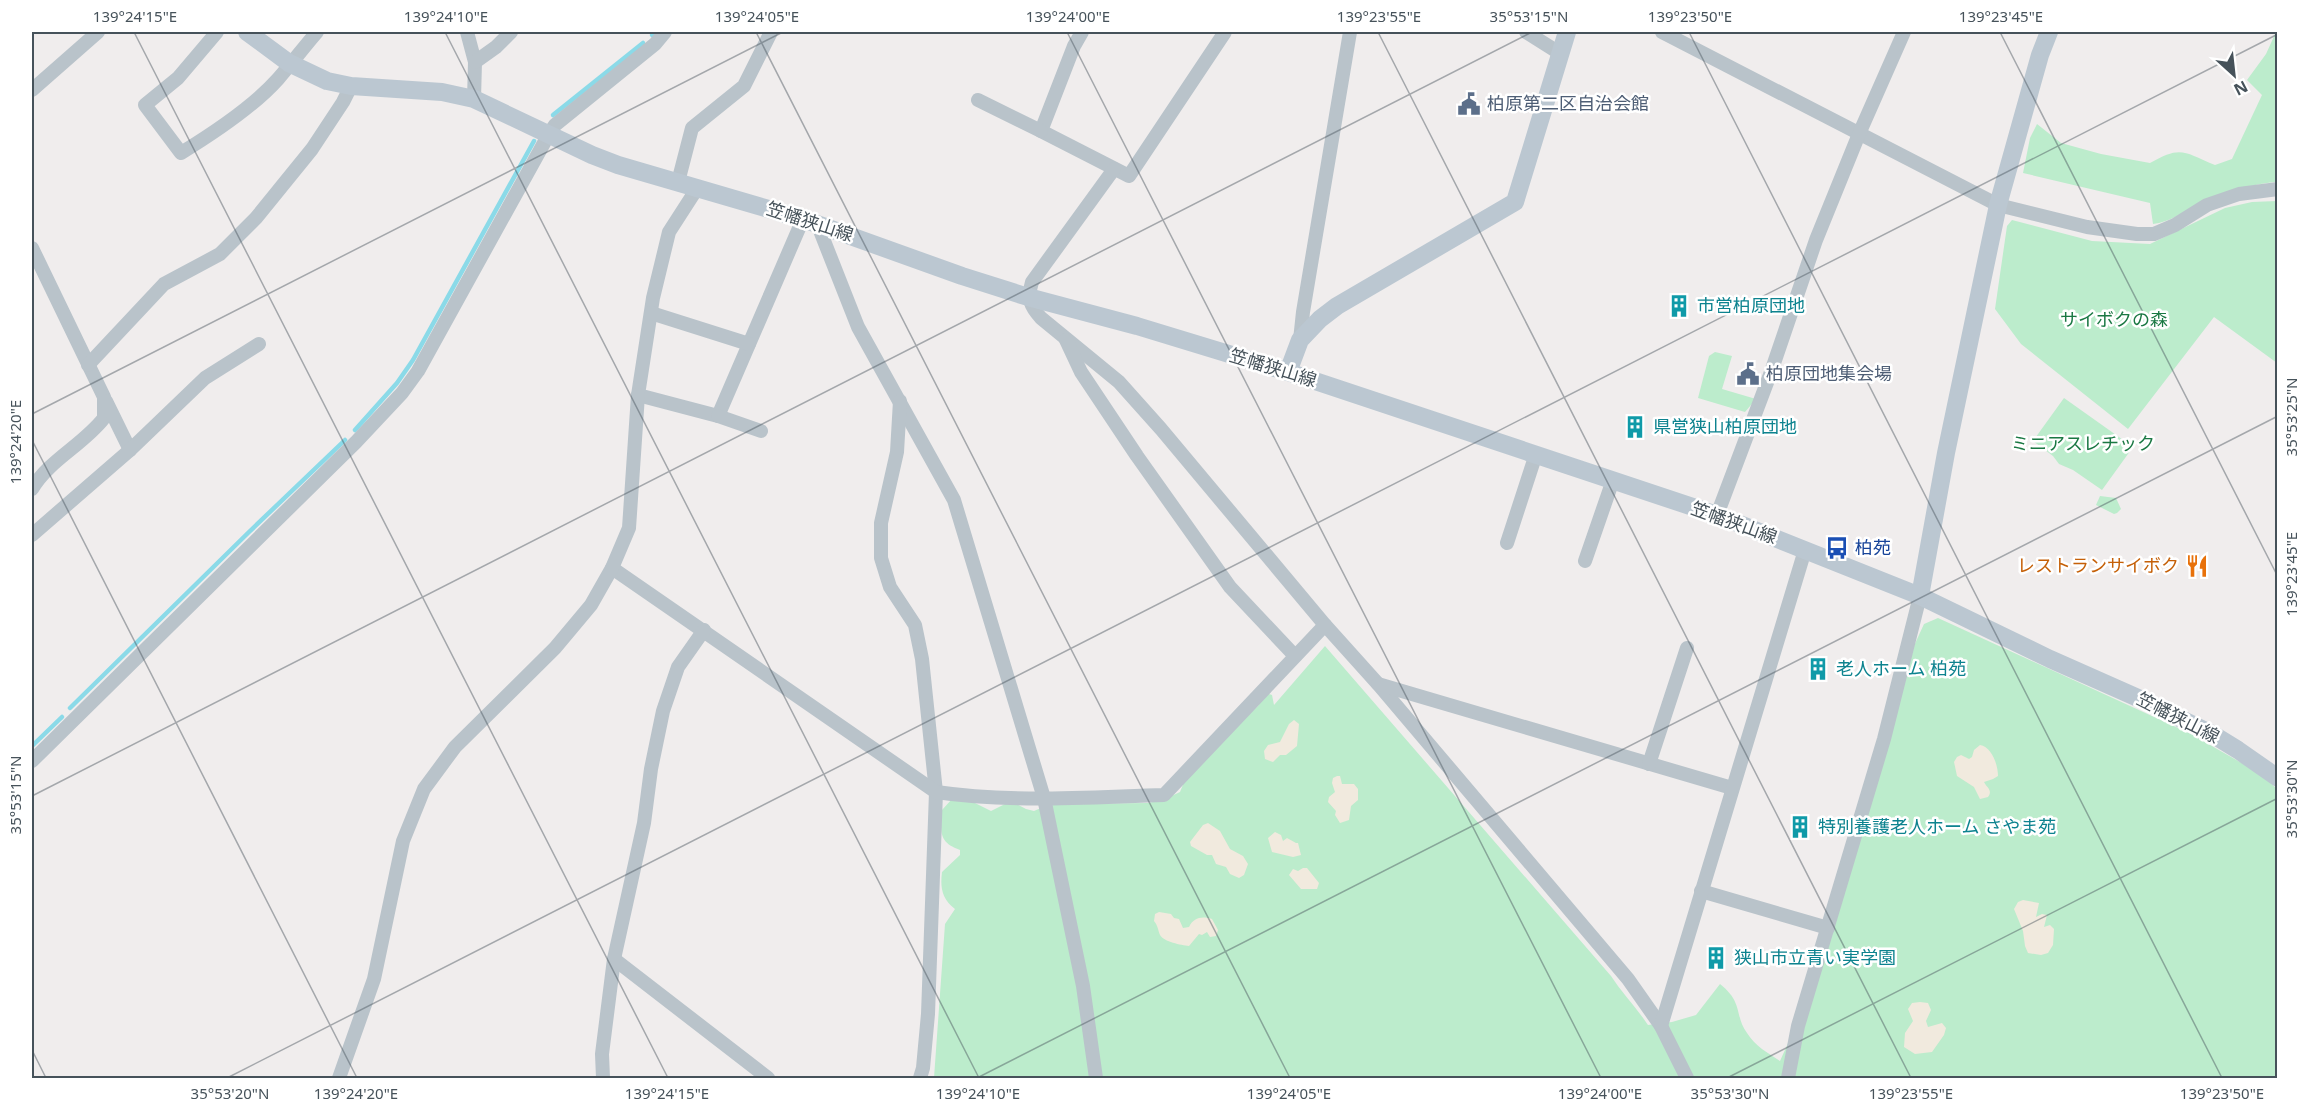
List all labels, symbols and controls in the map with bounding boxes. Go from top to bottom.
text: 139°24'15"E [93,6,177,26]
text: 139°24'10"E [404,6,488,26]
text: 139°24'05"E [715,6,799,26]
text: 139°24'00"E [1026,6,1110,26]
text: 139°23'55"E [1337,6,1421,26]
text: 35°53'15"N [1490,6,1568,26]
text: 139°23'50"E [1648,6,1732,26]
text: 139°23'45"E [1959,6,2043,26]
north arrow [2204,45,2264,105]
text: N [2230,76,2252,101]
public building icon: 柏原第二区自治会館 [1456,91,1482,117]
place label: 柏原第二区自治会館 [1487,91,1649,115]
street label: 笠幡狭山線 [764,196,857,246]
building icon: 市営柏原団地 [1666,293,1692,319]
place label: 市営柏原団地 [1697,293,1805,317]
park label: サイボクの森 [2060,307,2168,331]
street label: 笠幡狭山線 [1227,342,1320,392]
public building icon: 柏原団地集会場 [1735,361,1761,387]
place label: 柏原団地集会場 [1766,361,1892,385]
text: 35°53'25"N [2281,378,2301,456]
text: 139°24'20"E [5,400,25,484]
building icon: 県営狭山柏原団地 [1622,414,1648,440]
place label: 県営狭山柏原団地 [1653,414,1797,438]
park label: ミニアスレチック [2011,431,2155,455]
street label: 笠幡狭山線 [1688,495,1781,549]
text: 139°23'45"E [2281,532,2301,616]
bus stop icon: 柏苑 [1824,535,1850,561]
place label: 柏苑 [1855,535,1891,559]
place label: レストランサイボク [2017,553,2179,577]
restaurant icon: レストランサイボク [2184,553,2210,579]
building icon: 老人ホーム 柏苑 [1805,656,1831,682]
place label: 老人ホーム 柏苑 [1836,656,1966,680]
street label: 笠幡狭山線 [2133,686,2224,748]
text: 35°53'15"N [5,756,25,834]
text: 35°53'30"N [2281,760,2301,838]
building icon: 特別養護老人ホーム さやま苑 [1787,814,1813,840]
place label: 特別養護老人ホーム さやま苑 [1818,814,2056,838]
building icon: 狭山市立青い実学園 [1703,945,1729,971]
place label: 狭山市立青い実学園 [1734,945,1896,969]
text: 35°53'20"N [191,1083,269,1103]
text: 139°24'20"E [314,1083,398,1103]
text: 139°24'15"E [625,1083,709,1103]
text: 139°24'10"E [936,1083,1020,1103]
text: 139°24'05"E [1247,1083,1331,1103]
text: 139°24'00"E [1558,1083,1642,1103]
text: 35°53'30"N [1691,1083,1769,1103]
text: 139°23'55"E [1869,1083,1953,1103]
text: 139°23'50"E [2180,1083,2264,1103]

